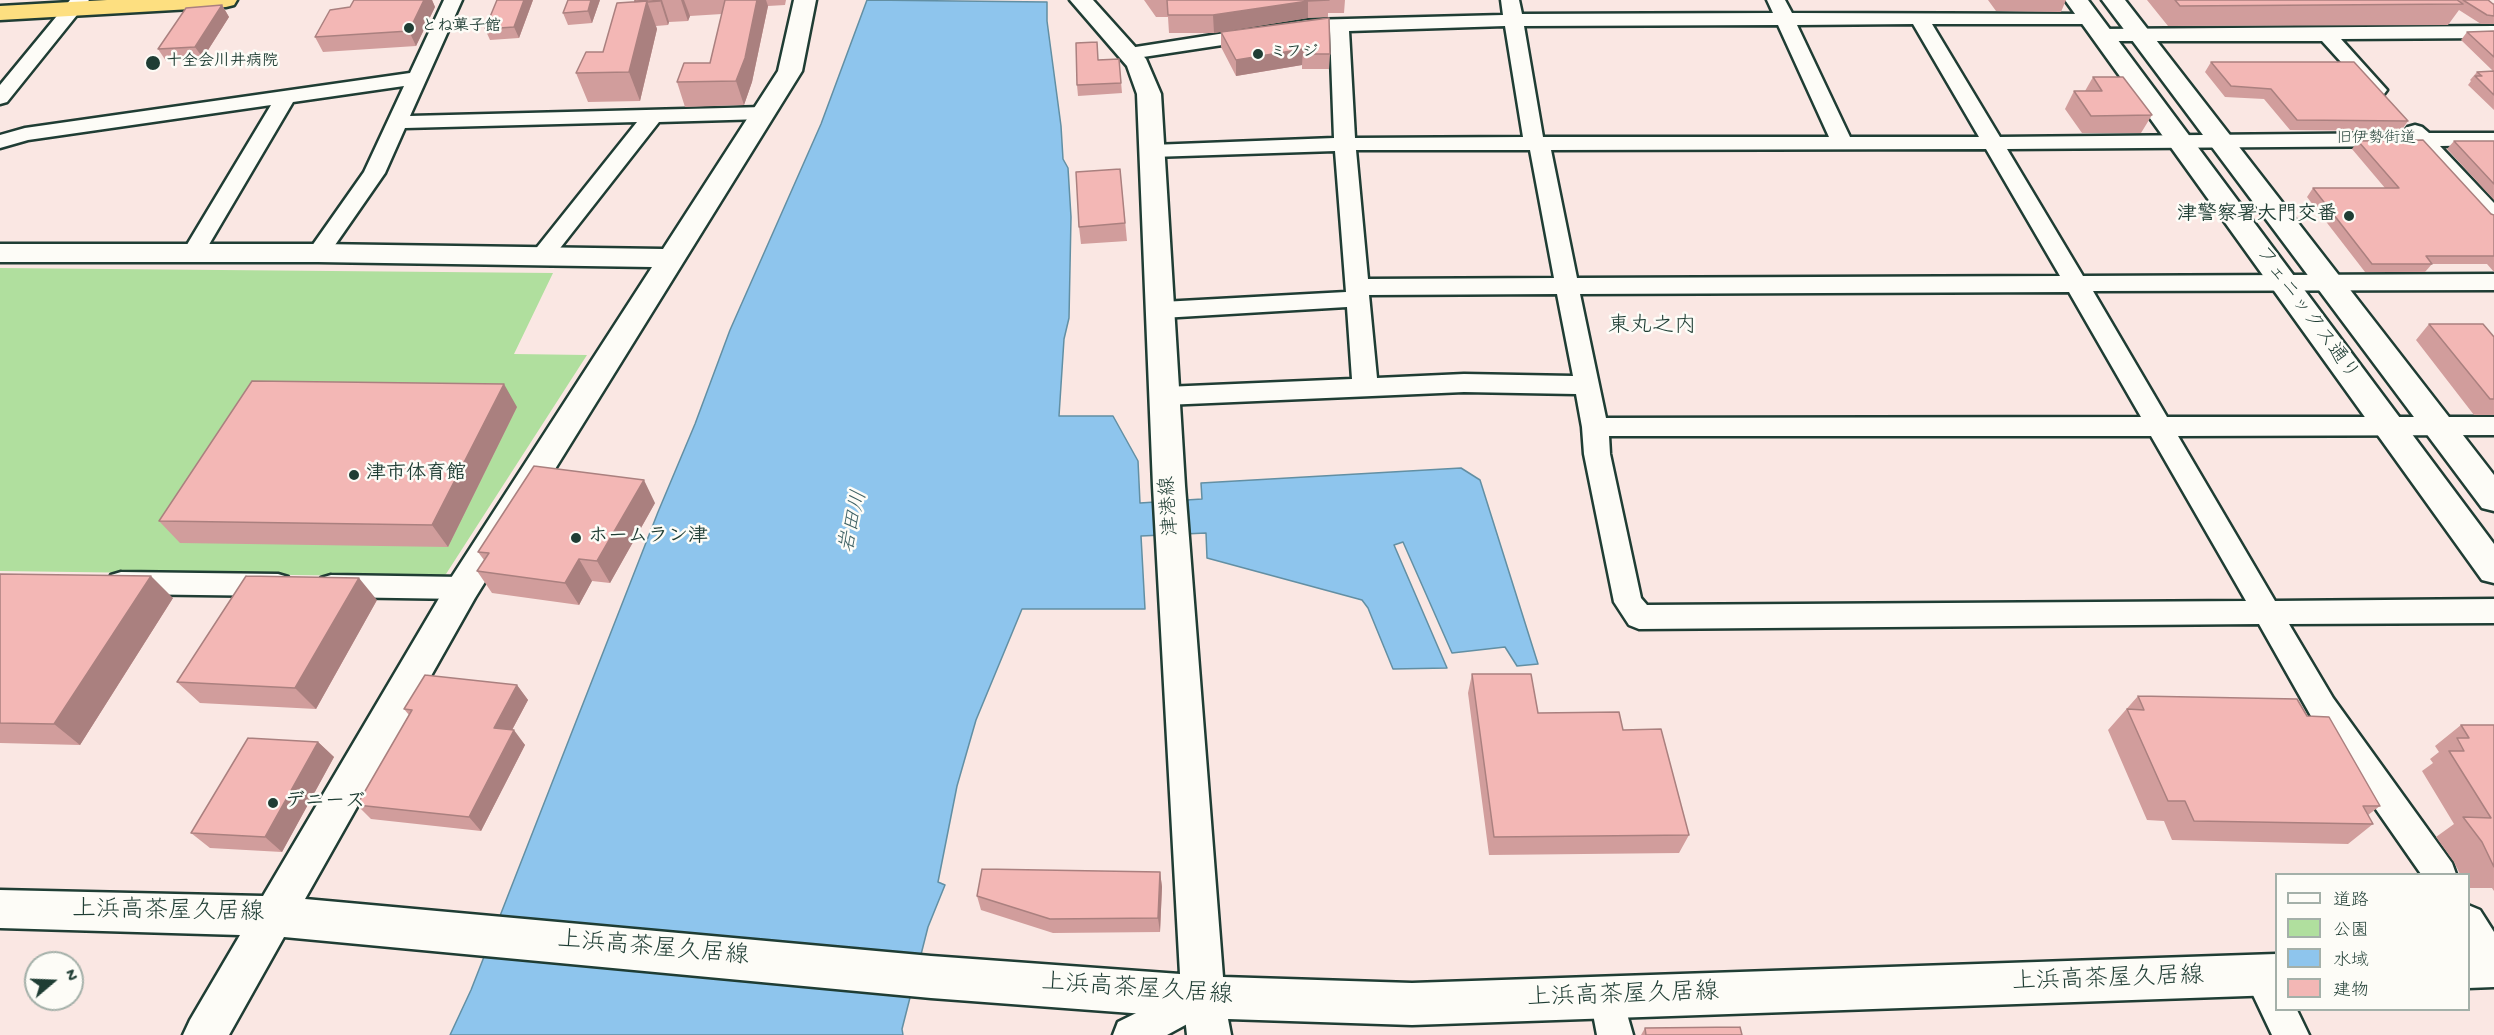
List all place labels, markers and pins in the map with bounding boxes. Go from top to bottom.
place label: とね菓子館 [421,18,501,38]
marker: とね菓子館 [402,21,416,35]
place label: ミフジ [1270,44,1318,64]
marker: ミフジ [1251,47,1265,61]
place label: 十全会川井病院 [166,53,278,73]
marker: 十全会川井病院 [144,54,162,72]
place label: 津警察署大門交番 [2177,204,2337,228]
marker: 津警察署大門交番 [2342,209,2356,223]
place label: 津市体育館 [366,463,466,487]
marker: 津市体育館 [347,468,361,482]
place label: ホームラン津 [588,526,708,550]
marker: ホームラン津 [569,531,583,545]
place label: デニーズ [285,791,365,815]
marker: デニーズ [266,796,280,810]

